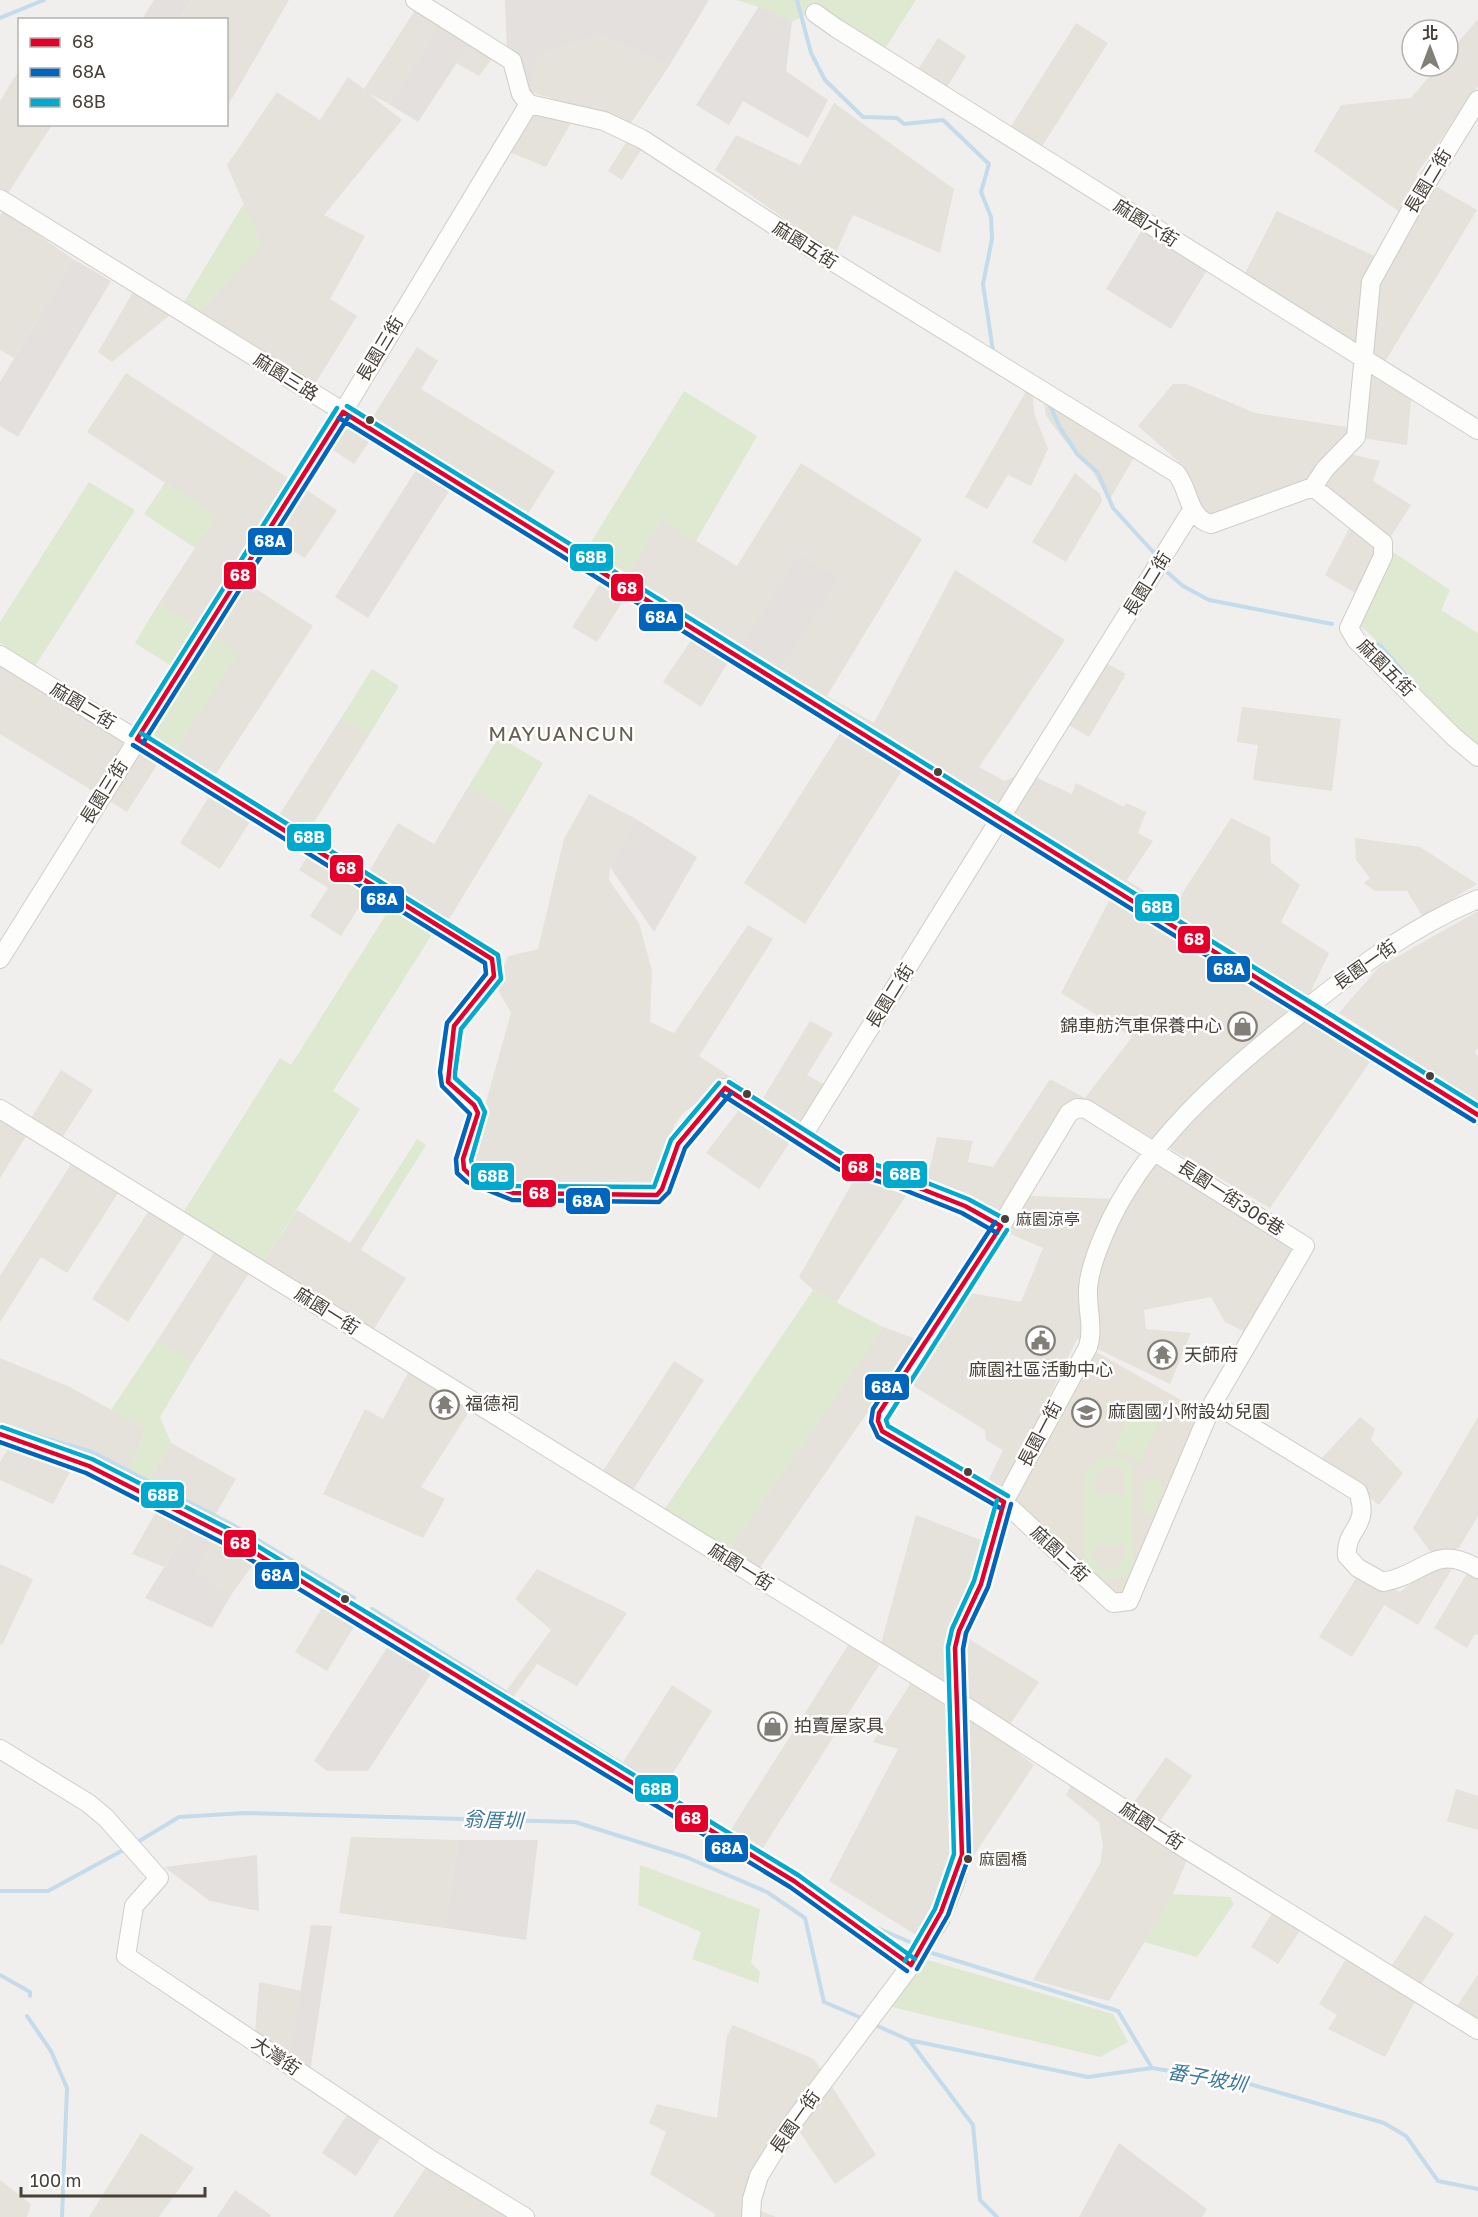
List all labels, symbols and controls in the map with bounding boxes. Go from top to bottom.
legend [18,18,228,126]
north arrow [1400,18,1460,78]
text: 北 [1422,23,1438,43]
text: 68 [72,30,94,52]
text: 68A [72,60,106,82]
text: 68B [72,90,106,112]
street label: 長園二街 [1399,144,1455,217]
street label: 麻園六街 [1110,194,1183,251]
street label: 麻園五街 [769,216,842,273]
street label: 長園三街 [351,312,407,385]
street label: 麻園三路 [250,348,323,405]
unlabelled marker [364,414,376,426]
line badge: 68A [247,527,293,556]
text: 68A [254,531,287,551]
line badge: 68B [569,543,614,572]
text: 68B [575,547,607,567]
street label: 長園二街 [1118,547,1175,620]
line badge: 68 [223,561,257,590]
text: 68 [230,565,250,585]
line badge: 68 [610,573,644,602]
text: 68 [617,578,637,598]
line badge: 68A [638,603,684,632]
text: 68A [645,607,678,627]
street label: 麻園五街 [1353,634,1420,701]
street label: 麻園二街 [47,677,120,733]
district label: MAYUANCUN [488,720,636,746]
street label: 長園三街 [75,755,132,828]
unlabelled marker [932,766,944,778]
line badge: 68B [286,823,332,852]
text: 68B [293,827,325,847]
line badge: 68 [329,854,364,883]
text: 68 [336,858,356,878]
line badge: 68A [360,885,405,914]
text: 68A [366,889,399,909]
line badge: 68B [1134,893,1180,922]
text: 68B [1141,897,1173,917]
line badge: 68 [1177,925,1211,954]
text: 68 [1184,929,1204,949]
street label: 長園一街 [1329,935,1400,994]
line badge: 68A [1206,955,1251,983]
street label: 長園二街 [861,959,918,1032]
text: 68A [1213,959,1246,979]
shop icon: 錦車舫汽車保養中心 [1227,1010,1259,1042]
place label: 錦車舫汽車保養中心 [1060,1014,1222,1036]
unlabelled marker [1424,1070,1436,1082]
unlabelled marker [741,1088,753,1100]
line badge: 68 [841,1153,875,1182]
street label: 長園一街306巷 [1174,1155,1289,1240]
text: 68 [848,1157,868,1177]
line badge: 68B [882,1160,928,1189]
line badge: 68B [470,1162,515,1191]
text: 68B [889,1164,921,1184]
text: 68B [477,1166,509,1186]
line badge: 68 [522,1179,557,1208]
text: 68 [529,1183,549,1203]
line badge: 68A [565,1187,611,1215]
text: 68A [572,1191,605,1211]
place label: 麻園涼亭 [1016,1209,1080,1229]
marker: 麻園涼亭 [999,1213,1011,1225]
street label: 麻園一街 [291,1282,364,1339]
public building icon: 麻園社區活動中心 [1025,1325,1057,1357]
temple icon: 天師府 [1147,1339,1179,1371]
place label: 天師府 [1184,1343,1238,1365]
place label: 麻園社區活動中心 [969,1358,1113,1380]
line badge: 68A [864,1373,910,1401]
text: 68A [871,1377,904,1397]
temple icon: 福德祠 [428,1388,460,1420]
place label: 福德祠 [465,1392,519,1414]
school or university icon: 麻園國小附設幼兒園 [1071,1396,1103,1428]
street label: 長園一街 [1013,1397,1066,1470]
place label: 麻園國小附設幼兒園 [1108,1400,1270,1422]
unlabelled marker [962,1466,974,1478]
line badge: 68B [140,1481,185,1509]
text: 68B [147,1485,179,1505]
street label: 麻園二街 [1027,1521,1095,1586]
line badge: 68 [223,1529,257,1558]
text: 68 [230,1533,250,1553]
street label: 麻園一街 [705,1538,778,1595]
line badge: 68A [254,1561,300,1590]
text: 68A [261,1565,294,1585]
unlabelled marker [339,1593,351,1605]
shop icon: 拍賣屋家具 [757,1710,789,1742]
place label: 拍賣屋家具 [794,1714,884,1736]
line badge: 68B [634,1774,679,1803]
text: 68B [640,1779,672,1799]
street label: 麻園一街 [1116,1796,1189,1854]
line badge: 68 [674,1804,709,1833]
water label: 翁厝圳 [463,1806,526,1832]
text: 68 [681,1808,701,1828]
line badge: 68A [704,1834,749,1863]
text: 68A [711,1838,744,1858]
place label: 麻園橋 [979,1849,1027,1869]
marker: 麻園橋 [962,1853,974,1865]
street label: 大灣街 [248,2031,305,2079]
water label: 番子坡圳 [1166,2058,1252,2096]
street label: 長園一街 [765,2086,824,2157]
scale bar [21,2160,206,2198]
text: 100 m [30,2169,81,2191]

